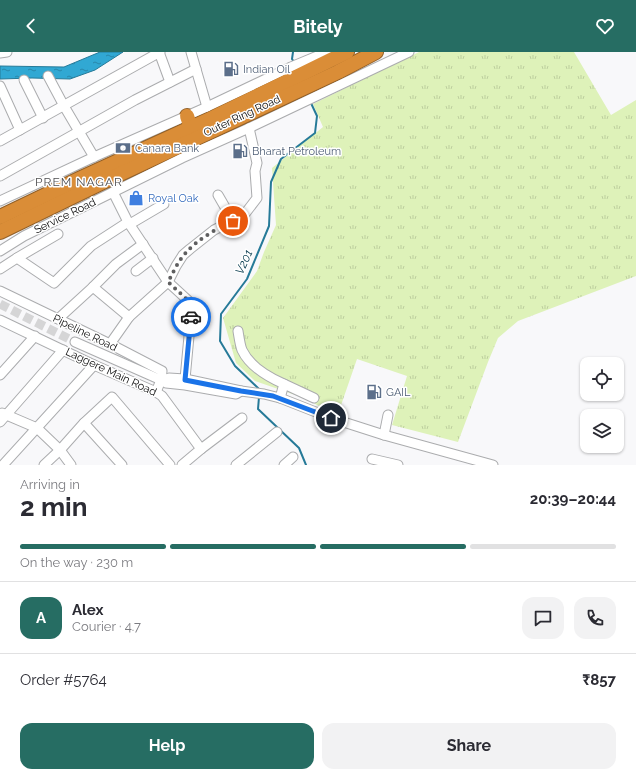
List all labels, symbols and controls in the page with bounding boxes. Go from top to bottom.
icon: back [20,15,42,37]
icon: heart [594,15,616,37]
text: Bitely [293,16,343,37]
fuel station icon: Indian Oil [222,60,240,78]
place label: Indian Oil [243,63,290,76]
street label: Outer Ring Road [202,92,283,139]
bank icon: Canara Bank [114,139,132,157]
place label: Canara Bank [135,142,199,155]
fuel station icon: Bharat Petroleum [231,142,249,160]
place label: Bharat Petroleum [252,145,341,158]
district label: PREM NAGAR [35,175,123,189]
shop icon: Royal Oak [127,189,145,207]
place label: Royal Oak [148,192,199,205]
street label: Service Road [32,195,98,237]
pin [216,204,250,238]
icon: bag [222,210,244,232]
water label: V201 [232,247,256,277]
courier [171,297,211,337]
icon: car [180,306,202,328]
street label: Pipeline Road [51,312,119,354]
street label: Laggere Main Road [63,345,159,399]
map controls [580,357,624,453]
button: locate [580,357,624,401]
fuel station icon: GAIL [365,383,383,401]
place label: GAIL [386,386,411,399]
pin [314,401,348,435]
icon: home [320,407,342,429]
button: layers [580,409,624,453]
text: Arriving in [20,477,80,492]
text: 20:39–20:44 [530,490,616,508]
text: 2 min [20,492,87,522]
text: On the way · 230 m [20,555,133,570]
button: chat [522,597,564,639]
button: phone [574,597,616,639]
text: Alex [72,601,103,619]
text: A [36,609,46,627]
text: Courier · 4.7 [72,619,141,634]
text: Order #5764 [20,671,107,689]
text: ₹857 [582,671,616,689]
button: Help [20,723,314,769]
button: Share [322,723,616,769]

